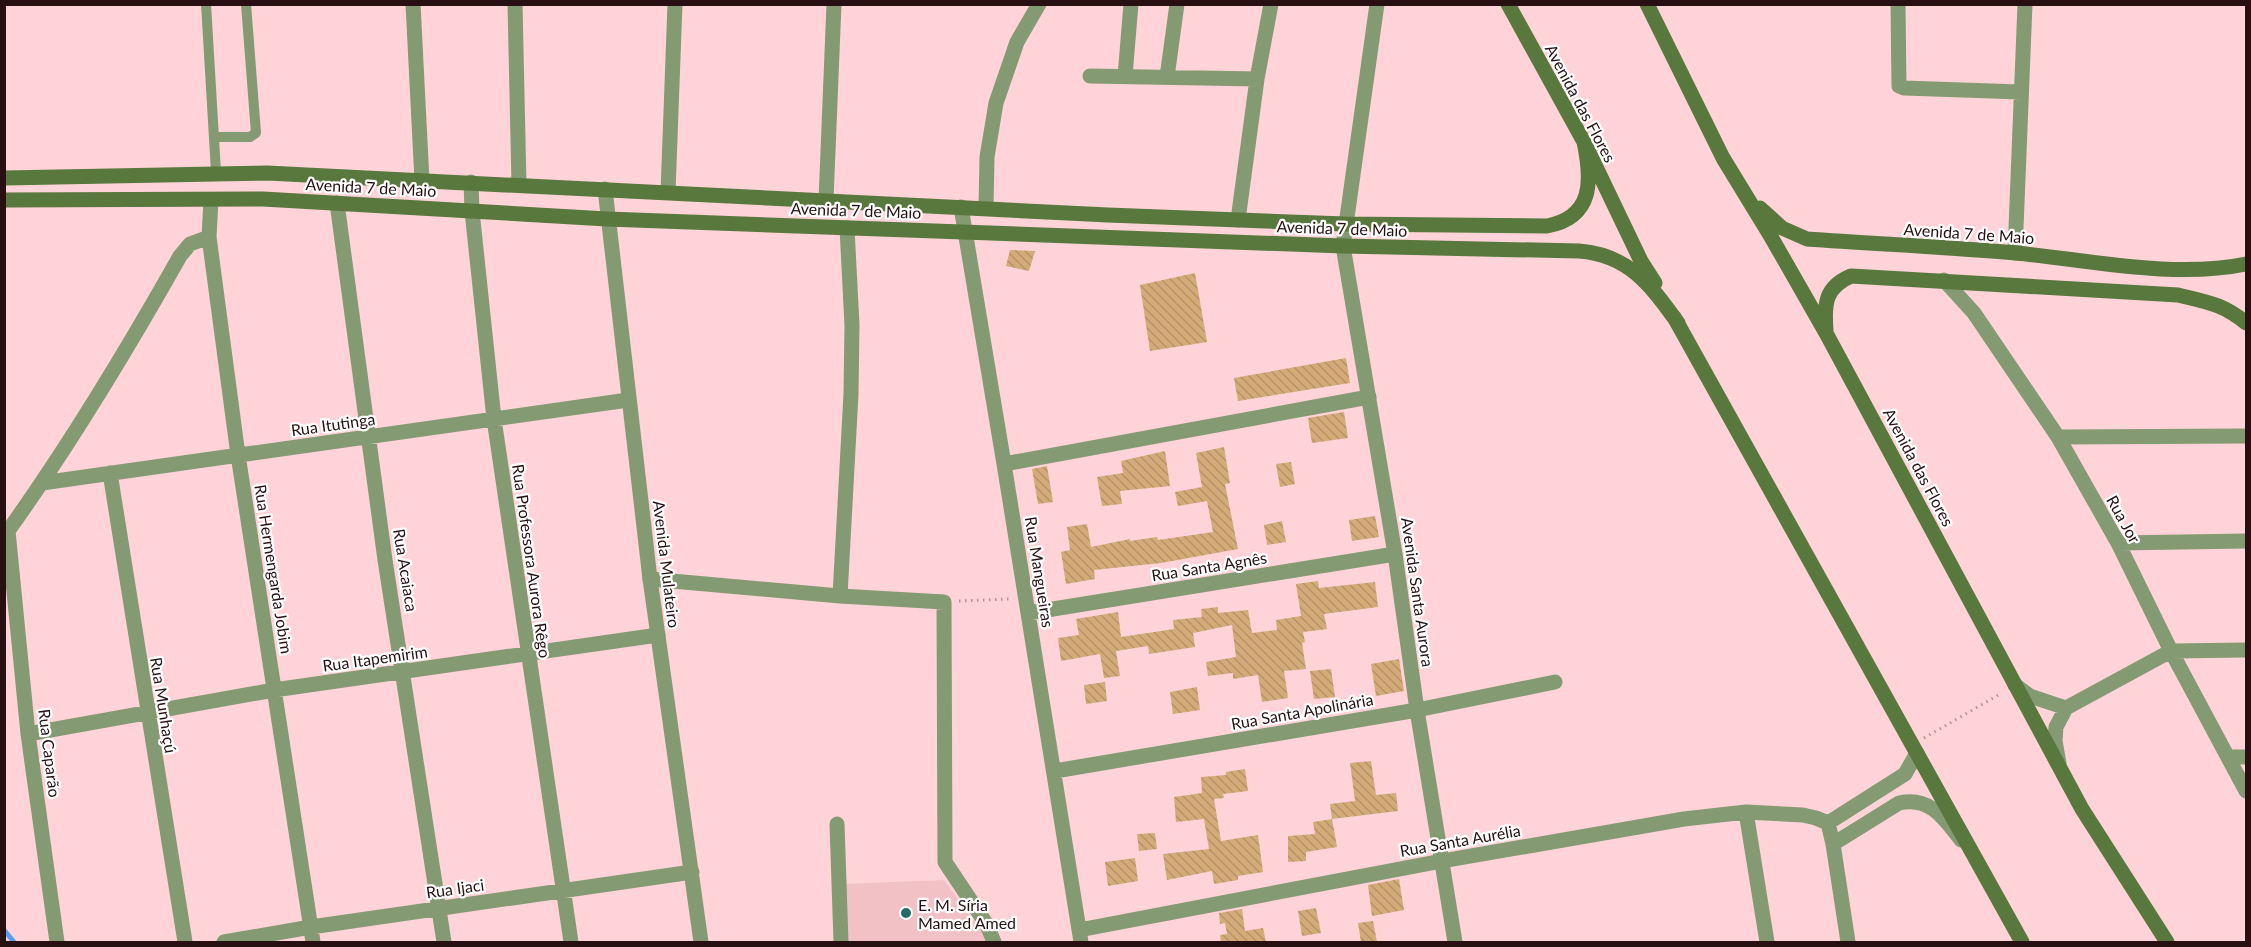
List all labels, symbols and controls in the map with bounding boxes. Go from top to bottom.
street label: Avenida das Flores [1542,41,1620,165]
street label: Avenida 7 de Maio [305,174,437,200]
street label: Avenida 7 de Maio [790,198,922,222]
street label: Avenida 7 de Maio [1276,216,1408,240]
street label: Avenida 7 de Maio [1903,219,2035,247]
street label: Avenida das Flores [1880,405,1958,529]
street label: Rua Itutinga [290,409,376,439]
street label: Rua Professora Aurora Rêgo [509,463,555,659]
street label: Rua Hermengarda Jobim [251,483,297,655]
street label: Rua Jor [2103,492,2145,546]
street label: Avenida Mulateiro [650,499,684,629]
street label: Rua Mangueiras [1022,515,1058,629]
street label: Avenida Santa Aurora [1398,516,1438,668]
street label: Rua Acaiaca [390,527,422,613]
street label: Rua Santa Agnês [1150,547,1268,585]
street label: Rua Itapemirim [321,641,429,675]
street label: Rua Munhaçú [147,656,181,754]
street label: Rua Santa Apolinária [1229,689,1375,733]
street label: Rua Caparão [35,708,65,798]
street label: Rua Santa Aurélia [1398,820,1522,860]
street label: Rua Ijaci [425,875,485,901]
place label: E. M. Síria Mamed Amed [918,895,1016,932]
marker: E. M. Síria Mamed Amed [899,906,913,920]

